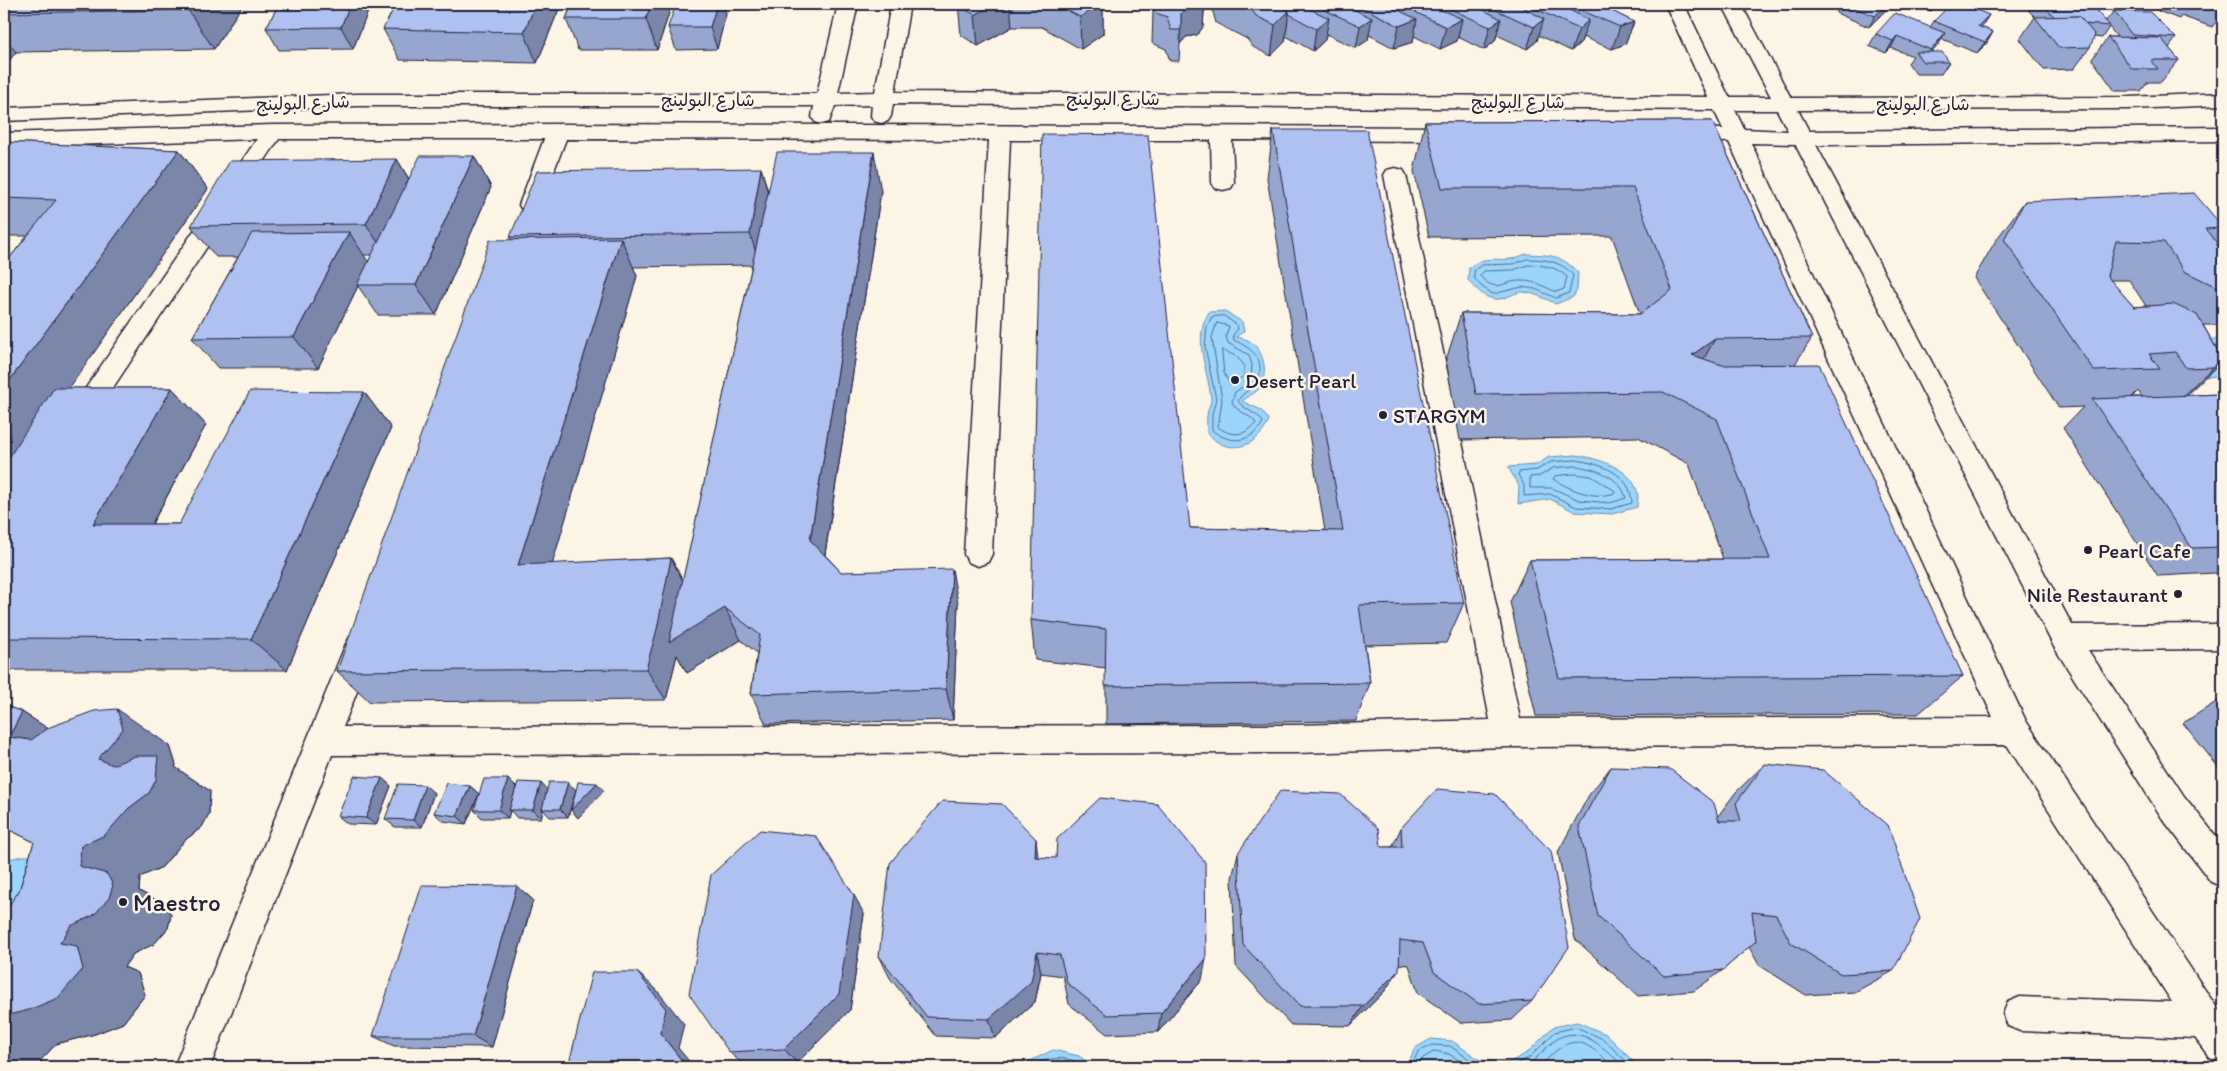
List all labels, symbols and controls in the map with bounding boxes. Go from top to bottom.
street label: شارع البولينج [1066,88,1160,111]
street label: شارع البولينج [661,89,755,112]
street label: شارع البولينج [256,90,350,117]
street label: شارع البولينج [1471,91,1565,114]
street label: شارع البولينج [1876,93,1970,116]
place label: Desert Pearl [1245,368,1356,393]
marker: Desert Pearl [1229,374,1241,386]
place label: STARGYM [1393,403,1486,428]
marker: STARGYM [1377,409,1389,421]
place label: Pearl Cafe [2098,538,2191,563]
marker: Pearl Cafe [2082,544,2094,556]
place label: Nile Restaurant [2027,582,2168,607]
marker: Nile Restaurant [2172,588,2184,600]
place label: Maestro [133,887,221,917]
marker: Maestro [117,896,129,908]

